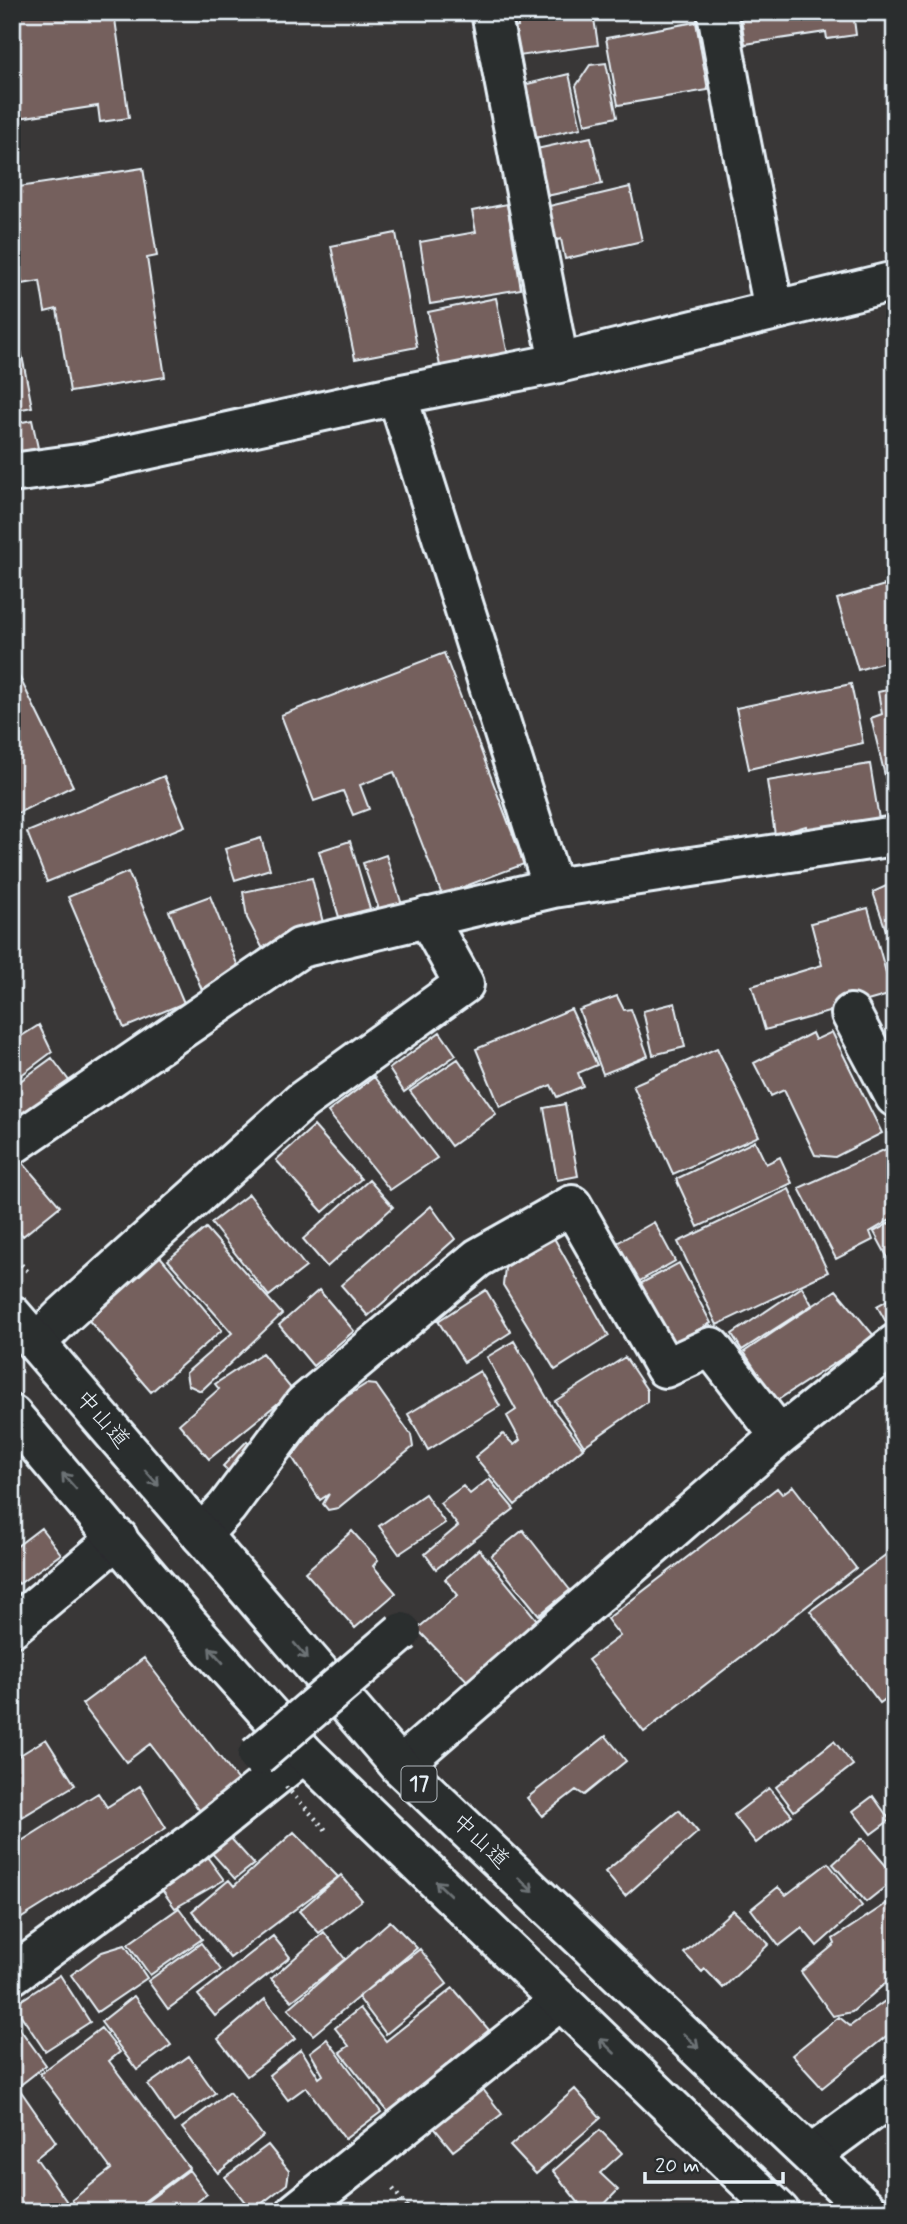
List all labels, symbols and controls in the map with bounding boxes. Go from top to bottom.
street label: 中山道 [68,1384,136,1456]
one-way arrow [144,1469,160,1487]
one-way arrow [61,1473,77,1491]
one-way arrow [293,1641,309,1659]
one-way arrow [208,1646,224,1664]
road number: 17 [402,1766,436,1802]
street label: 中山道 [445,1808,515,1876]
one-way arrow [517,1877,534,1894]
one-way arrow [435,1879,452,1896]
one-way arrow [682,2033,699,2050]
one-way arrow [599,2037,616,2054]
scale bar [645,2140,783,2184]
text: 20 m [655,2152,700,2180]

